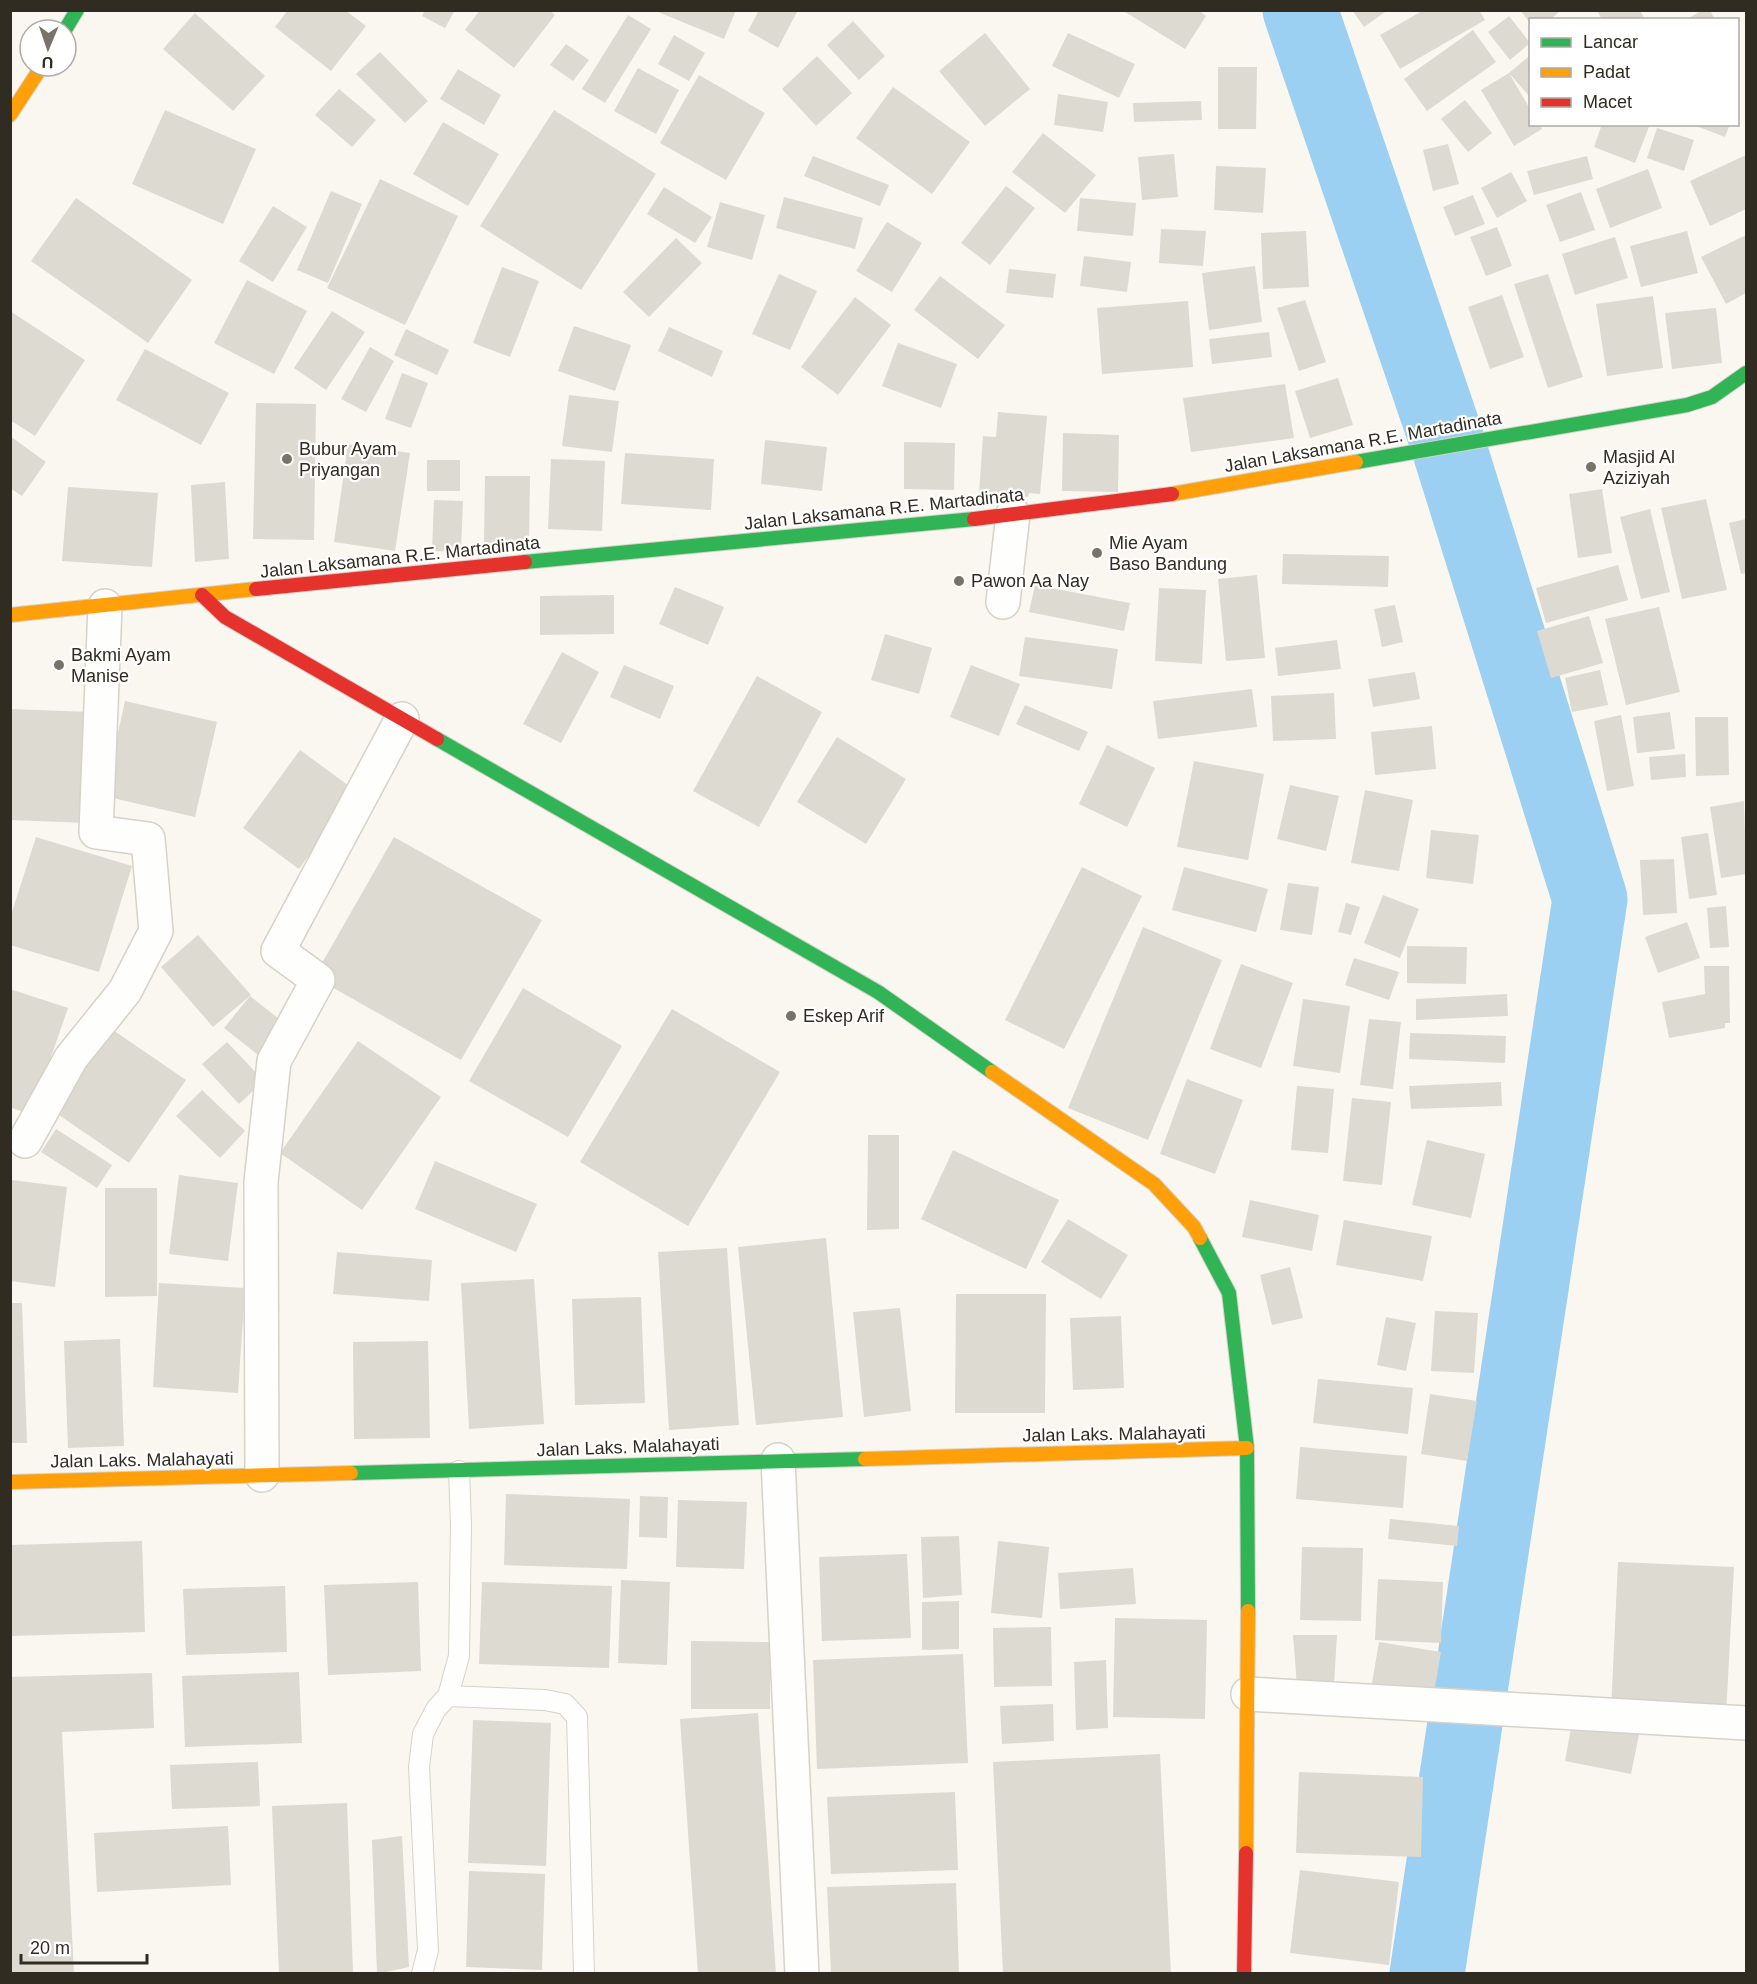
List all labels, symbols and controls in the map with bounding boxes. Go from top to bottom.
north arrow [18,18,78,78]
legend [1529,18,1739,126]
text: Lancar [1583,32,1638,52]
text: U [41,54,54,71]
text: Padat [1583,62,1630,82]
text: Macet [1583,92,1632,112]
street label: Jalan Laksamana R.E. Martadinata [1223,408,1504,476]
place label: Bubur Ayam Priyangan [299,439,397,480]
place label: Masjid Al Aziziyah [1603,447,1675,488]
marker: Bubur Ayam Priyangan [280,452,294,466]
marker: Masjid Al Aziziyah [1584,460,1598,474]
street label: Jalan Laksamana R.E. Martadinata [743,484,1026,534]
street label: Jalan Laksamana R.E. Martadinata [259,532,542,582]
place label: Mie Ayam Baso Bandung [1109,533,1227,574]
marker: Mie Ayam Baso Bandung [1090,546,1104,560]
place label: Pawon Aa Nay [971,571,1089,591]
marker: Pawon Aa Nay [952,574,966,588]
place label: Bakmi Ayam Manise [71,645,171,686]
marker: Bakmi Ayam Manise [52,658,66,672]
place label: Eskep Arif [803,1006,885,1026]
marker: Eskep Arif [784,1009,798,1023]
street label: Jalan Laks. Malahayati [1022,1422,1206,1446]
street label: Jalan Laks. Malahayati [536,1434,720,1460]
street label: Jalan Laks. Malahayati [50,1448,234,1472]
scale bar [21,1927,147,1965]
text: 20 m [30,1938,70,1958]

